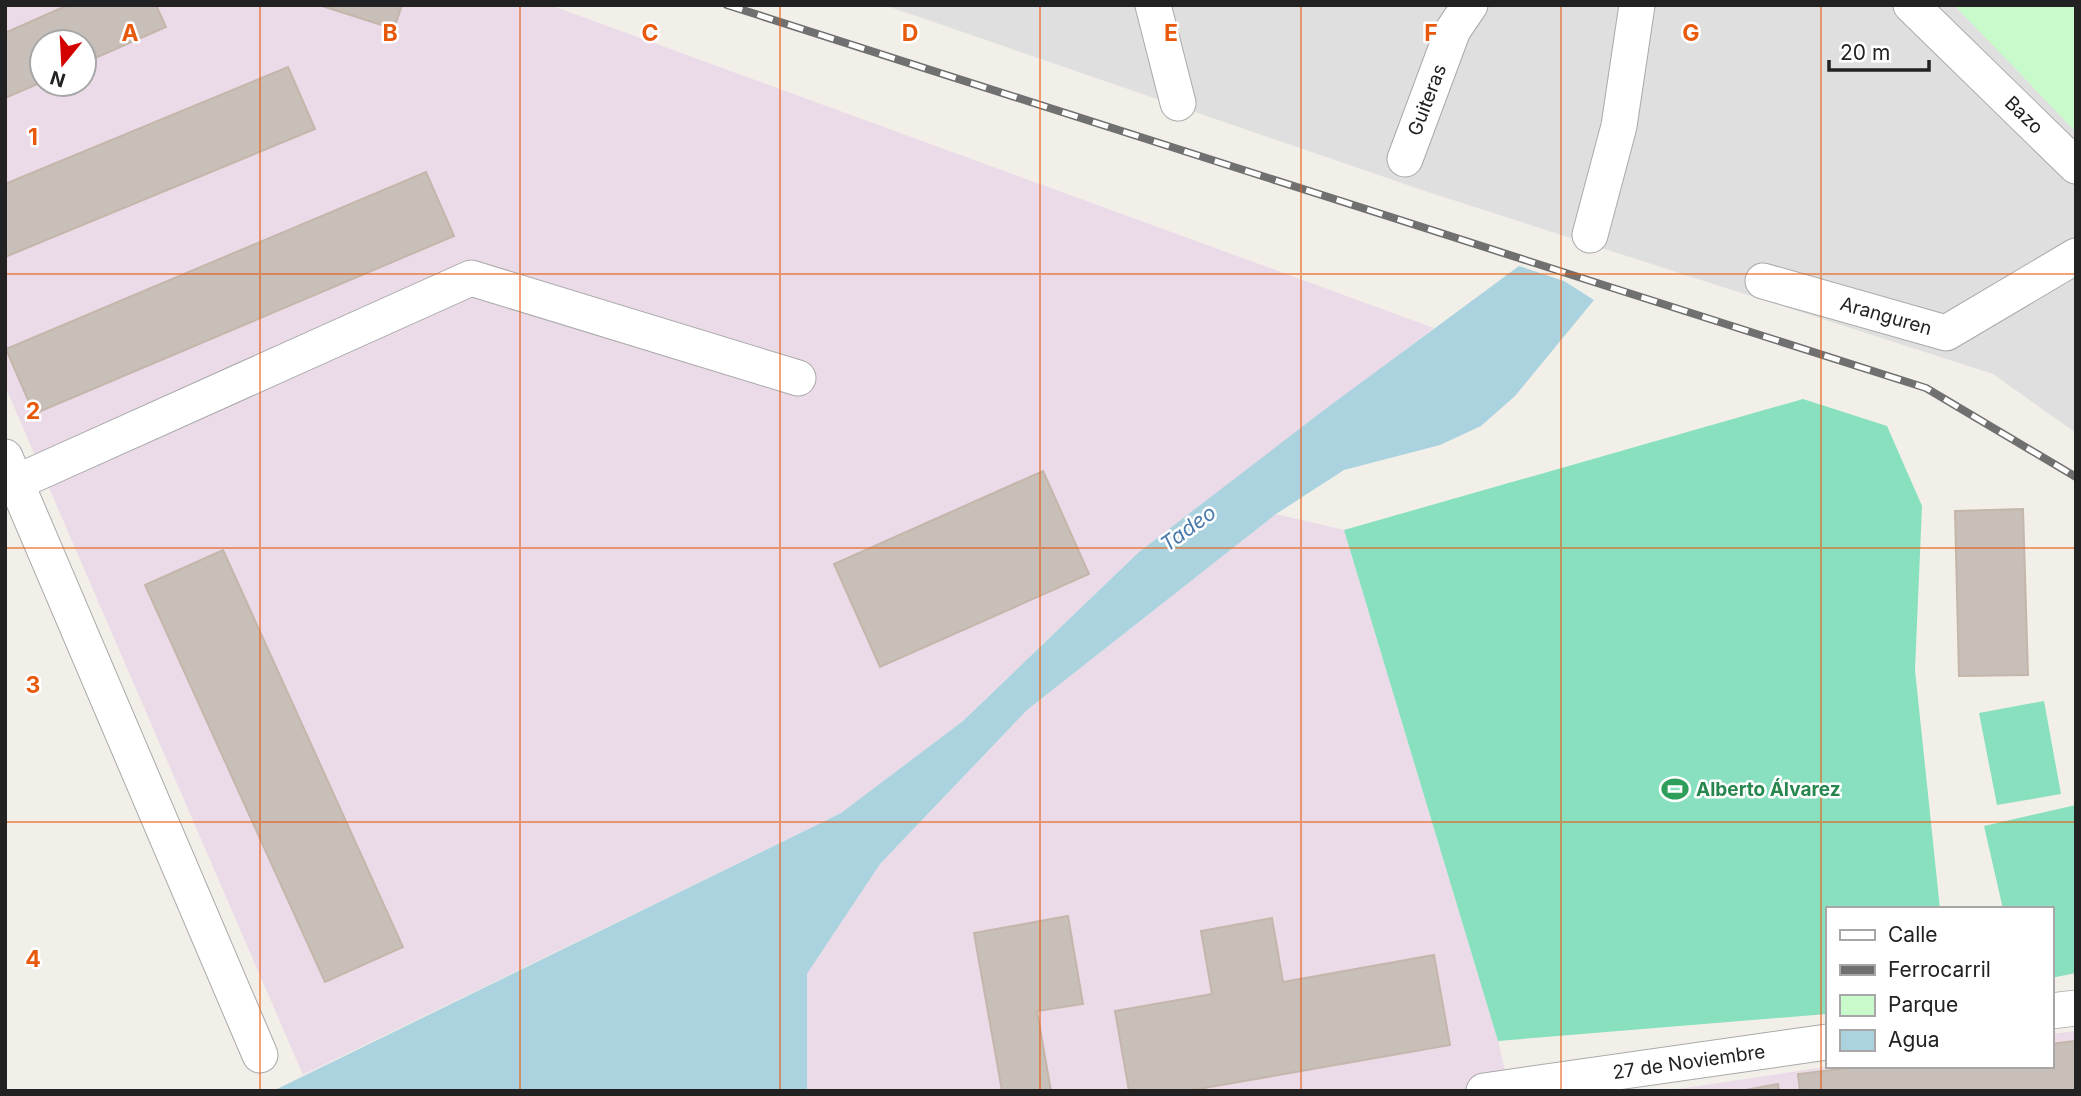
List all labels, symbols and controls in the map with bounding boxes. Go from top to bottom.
text: A [121,19,139,47]
text: B [382,19,398,47]
text: C [641,19,659,47]
text: D [902,19,918,47]
text: E [1164,19,1178,47]
text: F [1424,19,1438,47]
text: G [1682,19,1700,47]
north arrow [28,28,98,98]
scale bar [1829,28,1929,72]
text: 20 m [1840,40,1890,65]
street label: Guiteras [1403,61,1451,139]
text: N [47,66,68,92]
street label: Bazo [2000,91,2048,139]
text: 1 [28,123,38,151]
street label: Aranguren [1838,292,1934,340]
text: 2 [26,397,40,425]
water label: Tadeo [1155,500,1221,556]
text: 3 [26,671,40,699]
sports icon: Alberto Álvarez [1660,774,1690,804]
place label: Alberto Álvarez [1696,778,1841,801]
legend [1826,907,2053,1068]
text: Calle [1888,922,1938,947]
text: 4 [25,945,41,973]
text: Ferrocarril [1888,957,1991,982]
text: Parque [1888,992,1958,1017]
text: Agua [1888,1027,1940,1052]
street label: 27 de Noviembre [1611,1040,1767,1084]

